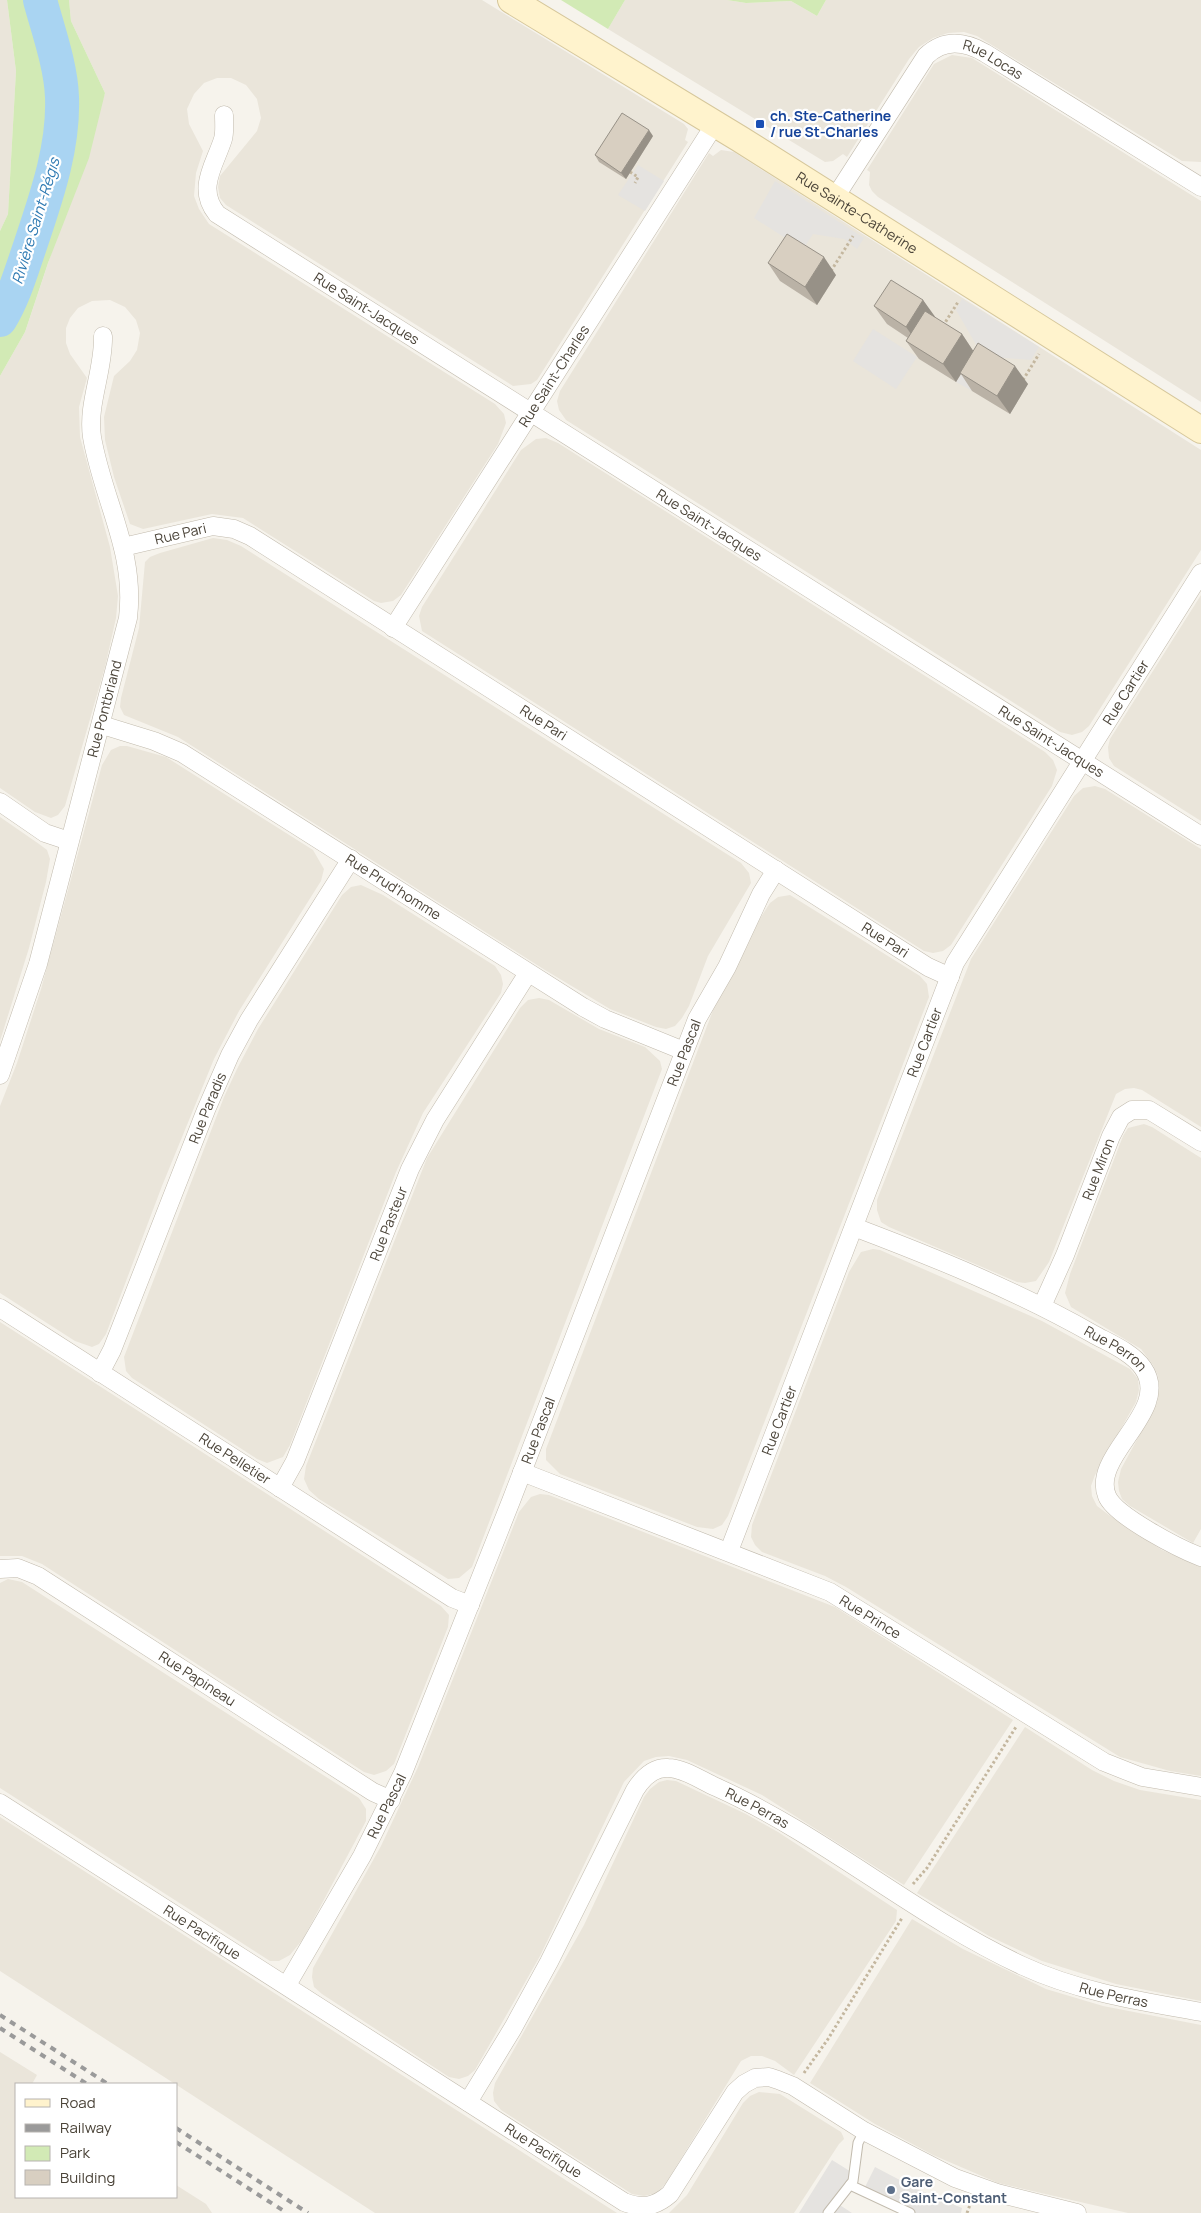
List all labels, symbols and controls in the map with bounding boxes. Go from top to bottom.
street label: Rue Locas [961,35,1027,83]
place label: ch. Ste-Catherine / rue St-Charles [770,106,891,141]
marker: ch. Ste-Catherine / rue St-Charles [754,118,766,130]
water label: Rivière Saint-Régis [6,154,65,286]
street label: Rue Sainte-Catherine [793,167,921,258]
street label: Rue Saint-Jacques [310,268,423,349]
street label: Rue Saint-Charles [514,321,593,430]
street label: Rue Saint-Jacques [653,484,766,565]
street label: Rue Pari [153,518,208,548]
street label: Rue Cartier [1098,656,1153,728]
street label: Rue Pontbriand [82,658,126,759]
street label: Rue Pari [517,700,571,744]
street label: Rue Saint-Jacques [995,700,1108,781]
street label: Rue Prud'homme [342,849,445,924]
street label: Rue Pari [858,917,913,962]
street label: Rue Cartier [902,1005,946,1080]
street label: Rue Pascal [662,1016,705,1089]
street label: Rue Paradis [184,1069,230,1146]
street label: Rue Miron [1077,1135,1118,1203]
street label: Rue Pasteur [365,1184,411,1263]
street label: Rue Perron [1081,1321,1152,1375]
street label: Rue Cartier [757,1383,801,1458]
street label: Rue Pascal [516,1394,559,1467]
street label: Rue Pelletier [196,1428,275,1488]
street label: Rue Prince [836,1590,905,1643]
street label: Rue Papineau [155,1646,240,1710]
street label: Rue Pascal [362,1770,410,1841]
street label: Rue Perras [722,1783,793,1832]
street label: Rue Pacifique [160,1900,245,1964]
street label: Rue Perras [1077,1977,1150,2011]
legend [15,2083,178,2198]
text: Road [60,2092,96,2113]
text: Railway [60,2117,112,2138]
street label: Rue Pacifique [501,2118,586,2182]
text: Park [60,2142,90,2163]
text: Building [60,2167,115,2188]
place label: Gare Saint-Constant [901,2172,1007,2207]
marker: Gare Saint-Constant [885,2184,897,2196]

